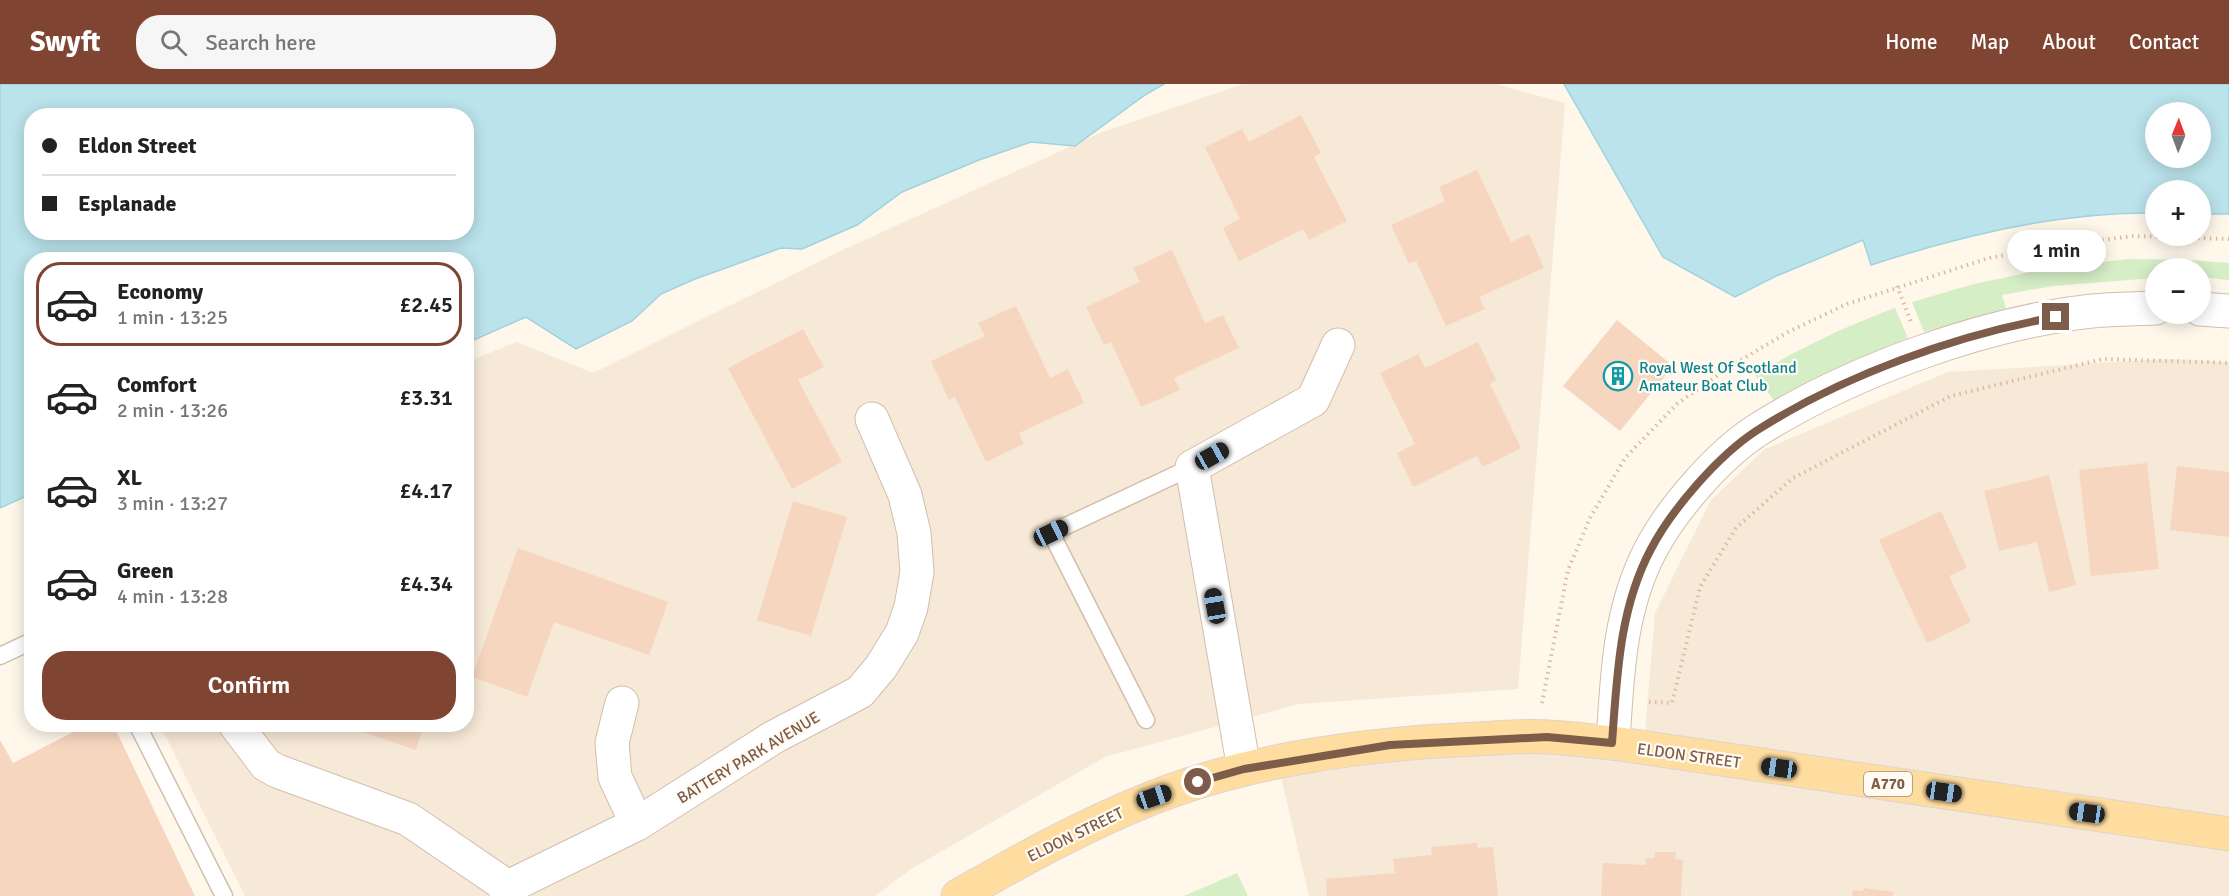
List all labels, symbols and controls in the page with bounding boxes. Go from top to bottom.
search box [136,15,556,69]
text: Swyft [30,25,100,59]
icon: search [157,26,190,59]
text: Search here [205,29,316,56]
text: Home [1885,29,1938,55]
text: Map [1971,29,2009,55]
text: About [2042,29,2096,55]
text: Contact [2129,29,2199,55]
north arrow [2145,102,2211,168]
map controls [2145,102,2211,324]
text: Eldon Street [78,132,197,159]
button: + [2145,180,2211,246]
text: Esplanade [78,190,176,217]
callout: 1 min [2006,230,2106,272]
text: 1 min [2033,238,2080,263]
button: − [2145,258,2211,324]
icon: car [45,277,99,331]
text: Economy [117,278,203,305]
text: £2.45 [399,291,453,318]
route end [2042,303,2069,330]
text: 1 min · 13:25 [117,305,228,330]
place label: Royal West Of Scotland Amateur Boat Club [1639,358,1797,396]
building icon: Royal West Of Scotland Amateur Boat Club [1602,360,1634,392]
icon: car [45,370,99,424]
text: Comfort [117,371,197,398]
text: £3.31 [399,384,453,411]
text: 2 min · 13:26 [117,398,228,423]
car [1192,439,1232,473]
icon: car [45,463,99,517]
text: XL [117,464,142,491]
text: £4.17 [399,477,453,504]
text: 3 min · 13:27 [117,491,228,516]
car [1031,517,1071,549]
icon: car [45,556,99,610]
text: Green [117,557,174,584]
text: £4.34 [399,570,453,597]
text: 4 min · 13:28 [117,584,228,609]
car [1203,587,1227,625]
button: Confirm [42,651,456,720]
street label: BATTERY PARK AVENUE [674,707,824,808]
street label: ELDON STREET [1636,739,1742,773]
car [1760,757,1798,779]
route start [1184,768,1211,795]
road number: A770 [1864,772,1912,796]
car [1925,781,1963,803]
car [1134,783,1174,811]
car [2068,802,2106,824]
street label: ELDON STREET [1024,803,1127,867]

